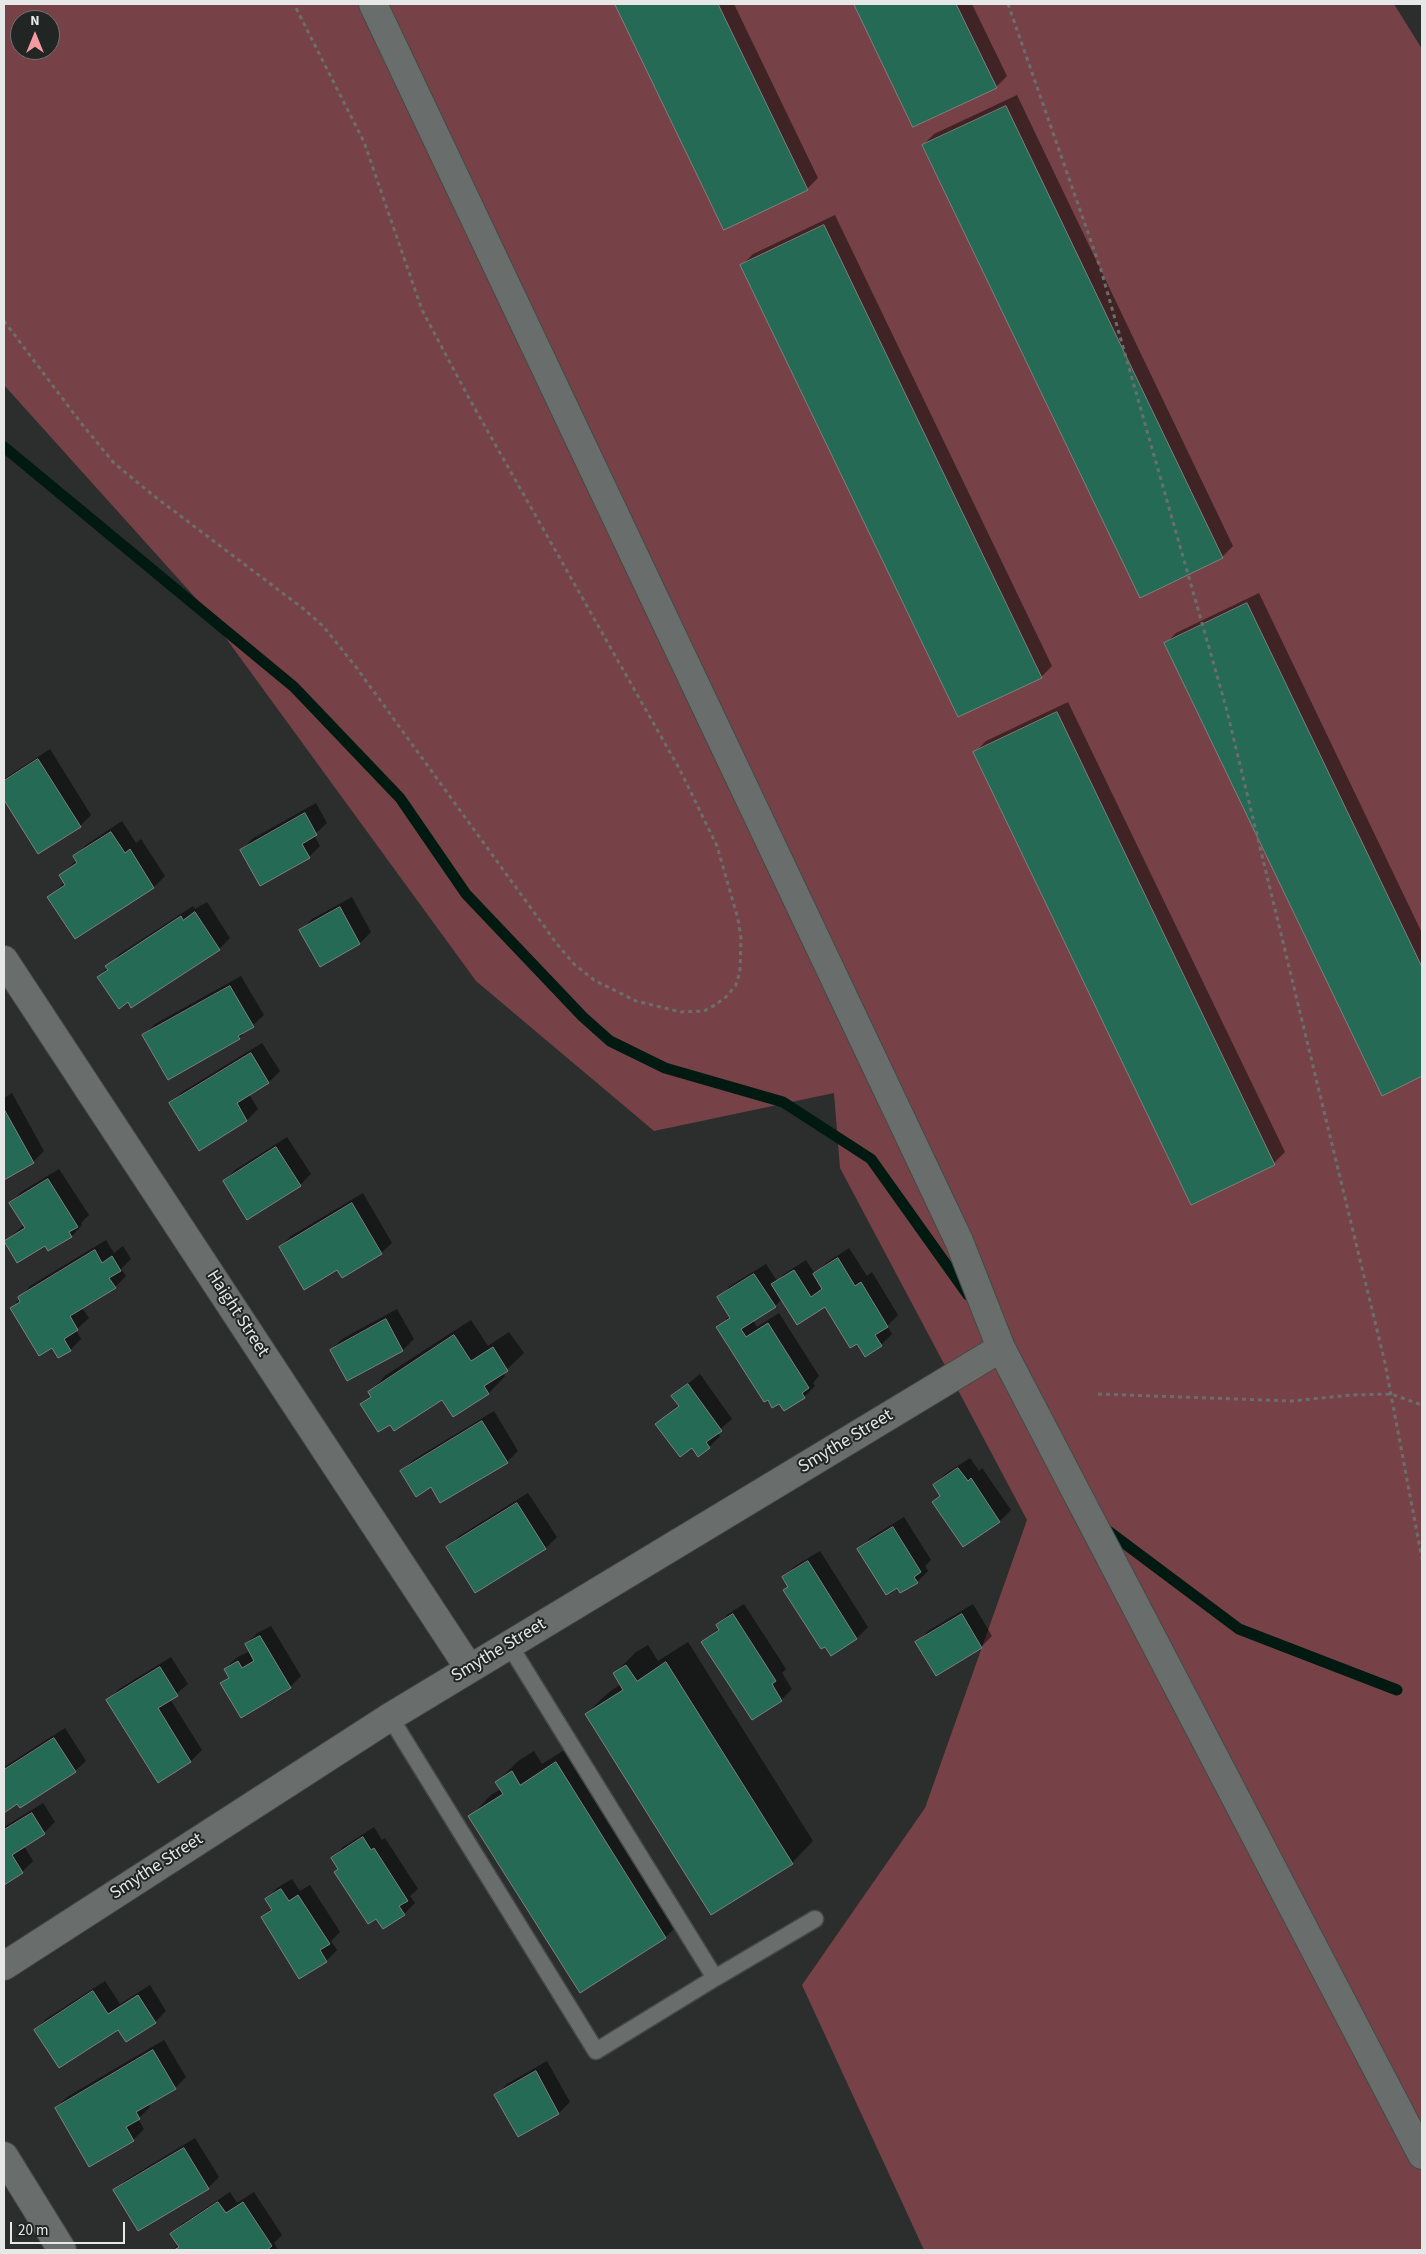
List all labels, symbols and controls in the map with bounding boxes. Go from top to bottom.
north arrow [10,10,60,60]
text: N [30,11,40,31]
street label: Haight Street [201,1267,273,1361]
street label: Smythe Street [795,1405,897,1479]
street label: Smythe Street [448,1614,550,1688]
street label: Smythe Street [106,1829,208,1905]
scale bar [12,2212,128,2244]
text: 20 m [18,2220,48,2241]

